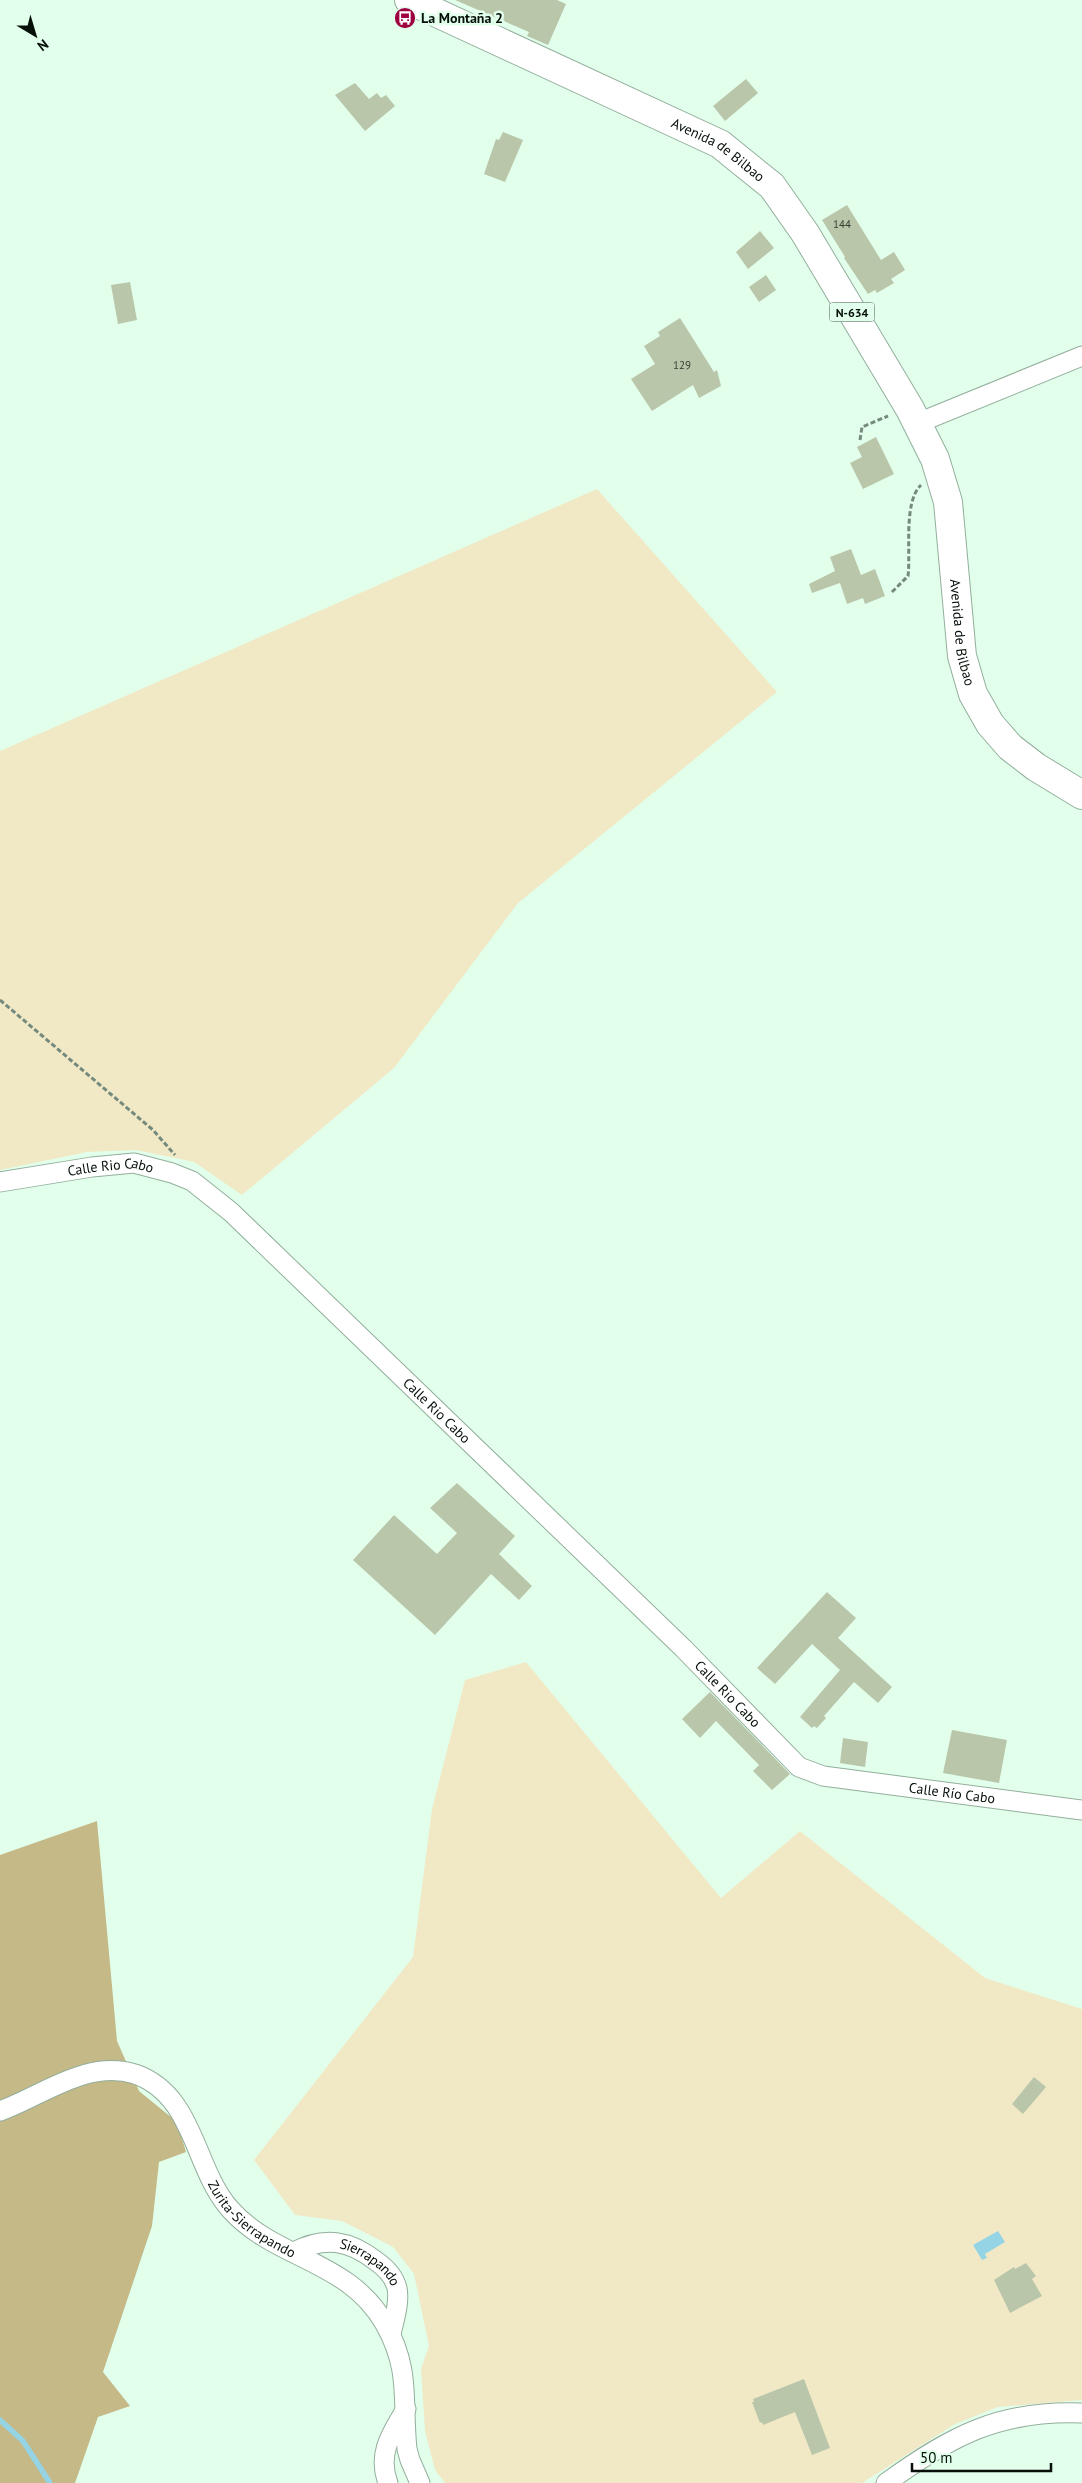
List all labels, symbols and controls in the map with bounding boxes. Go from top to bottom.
bus stop icon: La Montaña 2 [393,6,417,30]
place label: La Montaña 2 [421,9,503,27]
north arrow [10,10,60,60]
text: N [34,35,52,55]
street label: Avenida de Bilbao [669,114,769,186]
house number: 144 [833,217,851,231]
road number: N-634 [830,302,874,322]
house number: 129 [673,358,691,372]
street label: Avenida de Bilbao [946,578,979,688]
street label: Calle Rio Cabo [66,1154,156,1180]
street label: Calle Rio Cabo [399,1374,474,1447]
street label: Calle Rio Cabo [691,1656,764,1731]
street label: Calle Río Cabo [908,1778,996,1808]
street label: Zurita-Sierrapando [204,2177,299,2262]
street label: Sierrapando [338,2234,404,2289]
scale bar [912,2440,1051,2472]
text: 50 m [920,2448,953,2467]

